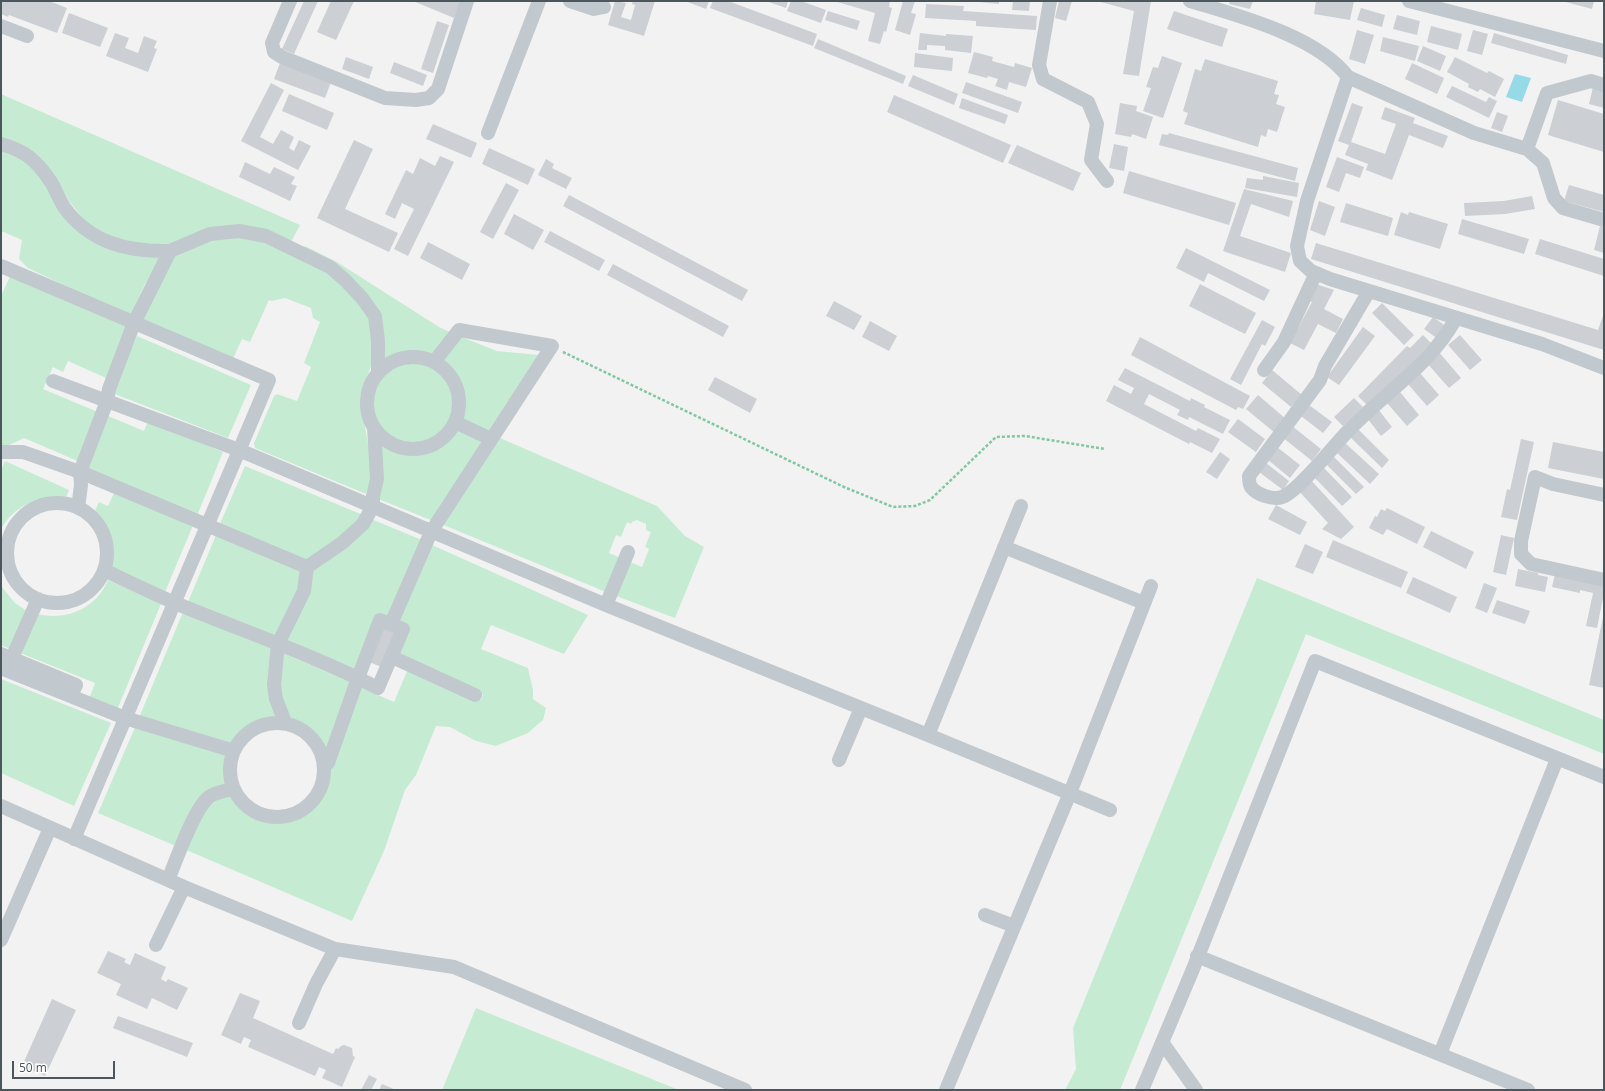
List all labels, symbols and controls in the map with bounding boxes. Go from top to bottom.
scale bar [14,1053,117,1079]
text: 50 m [19,1059,47,1076]

